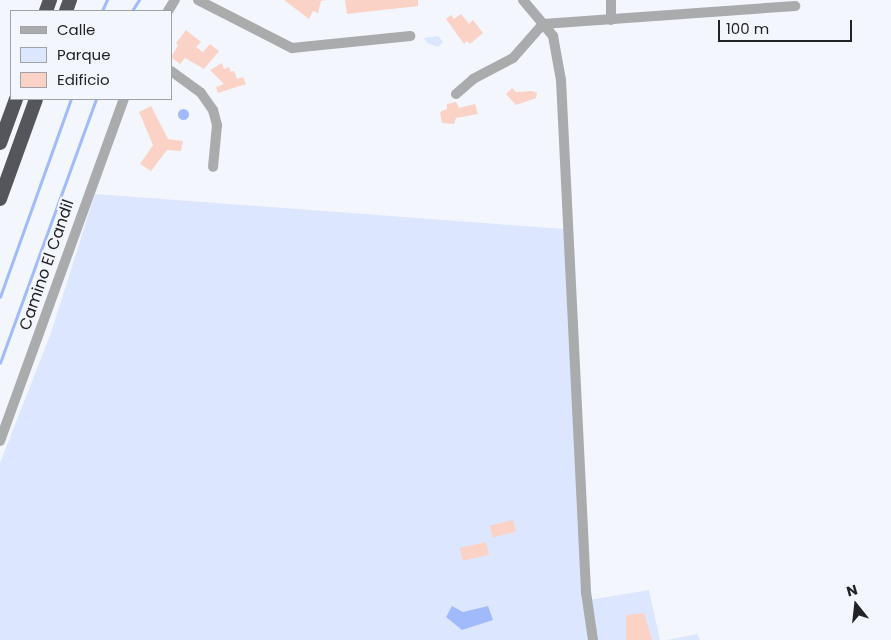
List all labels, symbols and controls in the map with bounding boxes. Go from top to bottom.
legend [10,10,172,100]
scale bar [721,10,855,42]
text: 100 m [726,18,769,39]
text: Calle [57,19,95,40]
text: Parque [57,44,110,65]
text: Edificio [57,69,110,90]
street label: Camino El Candil [16,197,78,333]
north arrow [831,580,881,630]
text: N [844,580,860,602]

